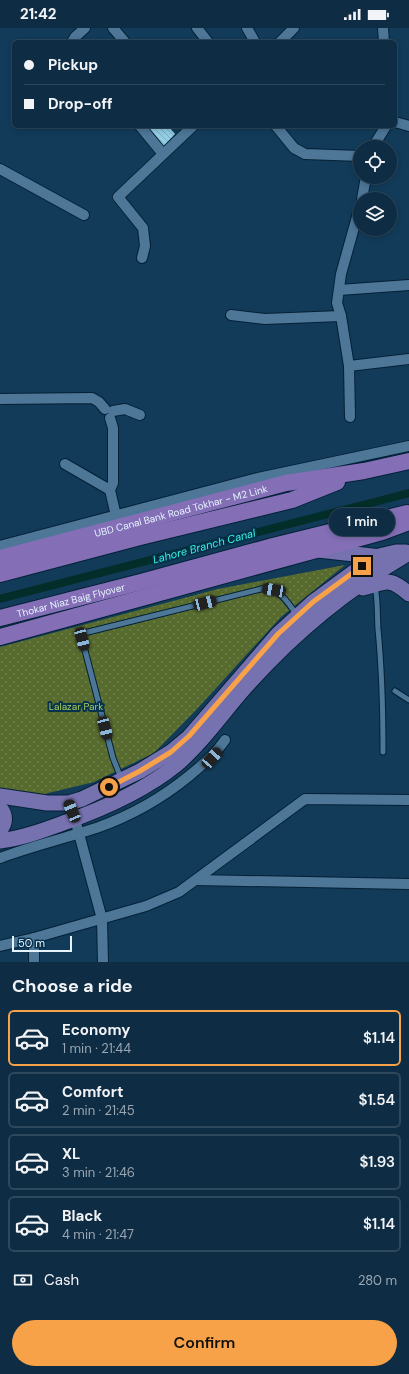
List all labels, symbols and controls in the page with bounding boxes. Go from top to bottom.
text: 21:42 [20,4,56,24]
text: Pickup [48,55,98,75]
text: Drop-off [48,94,113,114]
map controls [353,140,397,236]
button: locate [353,140,397,184]
button: layers [353,192,397,236]
street label: UBD Canal Bank Road Tokhar - M2 Link [93,482,269,540]
callout: 1 min [329,508,395,536]
text: 1 min [346,513,378,530]
water label: Lahore Branch Canal [151,525,257,566]
route end [353,557,371,575]
street label: Thokar Niaz Baig Flyover [15,580,127,620]
car [261,582,287,598]
car [192,594,218,612]
car [73,626,91,652]
park label: Lalazar Park [49,700,103,713]
car [96,715,114,741]
car [200,745,224,771]
route start [100,778,118,796]
car [62,798,82,824]
scale bar [12,934,72,953]
text: 50 m [18,936,45,950]
text: Choose a ride [12,974,133,998]
icon: car [14,1020,50,1056]
text: Economy [62,1020,130,1040]
text: $1.14 [363,1028,395,1048]
text: 1 min · 21:44 [62,1040,131,1057]
icon: car [14,1082,50,1118]
text: Comfort [62,1082,123,1102]
text: $1.54 [358,1090,395,1110]
text: 2 min · 21:45 [62,1102,135,1119]
icon: car [14,1144,50,1180]
text: XL [62,1144,80,1164]
text: $1.93 [359,1152,395,1172]
text: 3 min · 21:46 [62,1164,135,1181]
icon: car [14,1206,50,1242]
text: Black [62,1206,102,1226]
text: $1.14 [363,1214,395,1234]
text: 4 min · 21:47 [62,1226,134,1243]
icon: cash [12,1269,34,1291]
text: Cash [44,1270,79,1290]
text: 280 m [358,1272,397,1289]
button: Confirm [12,1320,397,1366]

